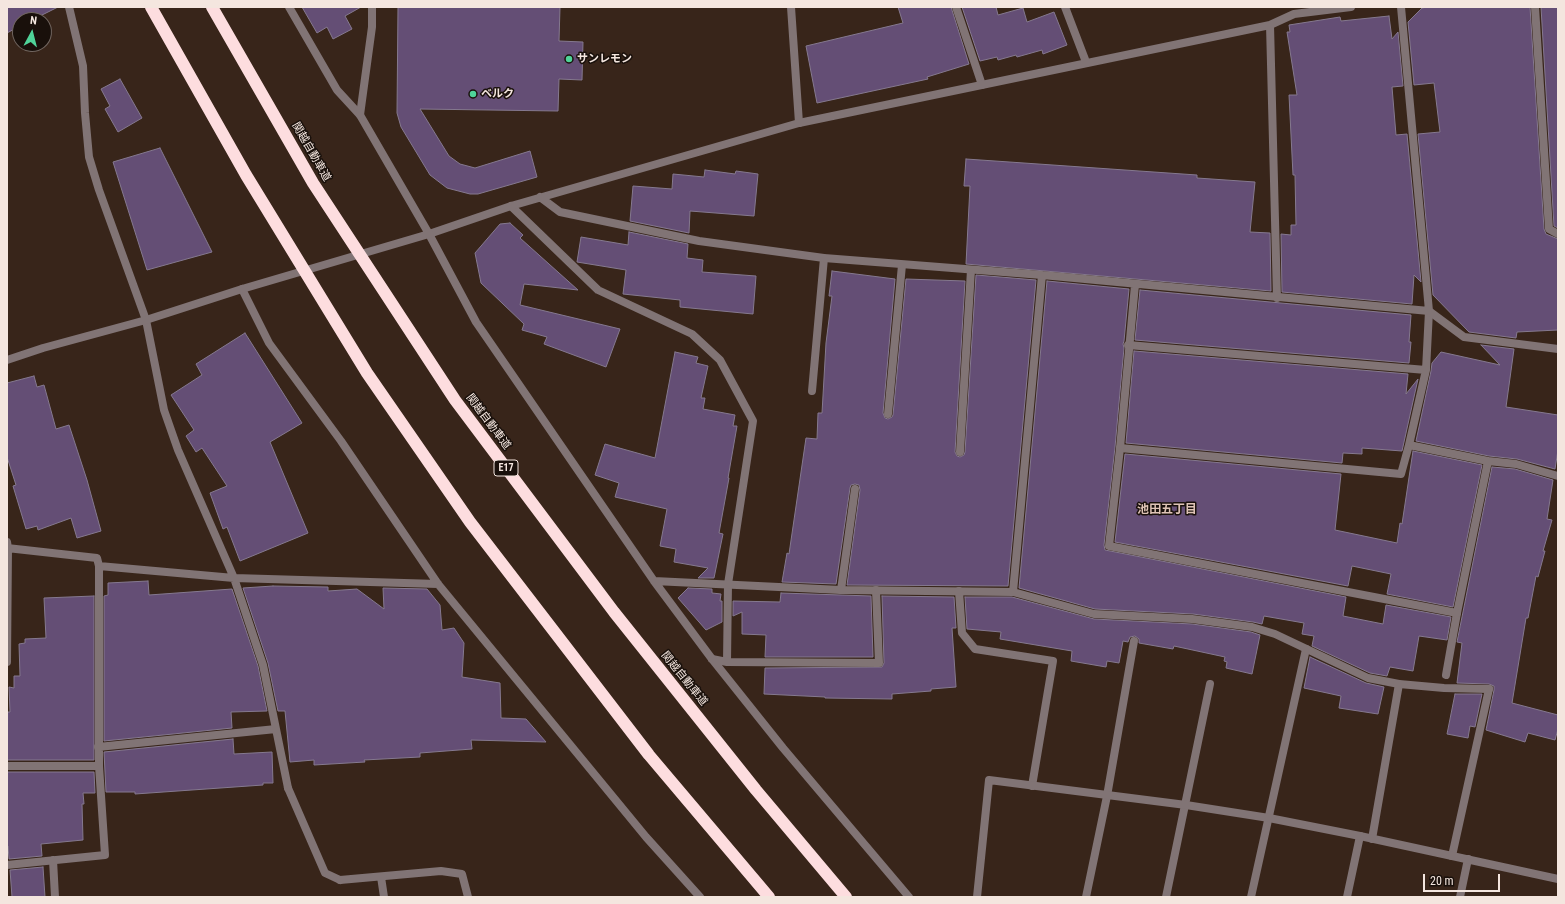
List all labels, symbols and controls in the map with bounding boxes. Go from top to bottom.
north arrow [12,12,52,52]
text: N [29,14,38,27]
place label: サンレモン [577,52,632,66]
marker: サンレモン [564,54,574,64]
place label: ベルク [481,87,514,101]
marker: ベルク [468,89,478,99]
street label: 関越自動車道 [289,120,333,184]
street label: 関越自動車道 [463,392,513,452]
road number: E17 [494,460,518,476]
district label: 池田五丁目 [1137,503,1197,517]
street label: 関越自動車道 [658,649,710,709]
scale bar [1425,866,1502,892]
text: 20 m [1430,874,1454,888]

